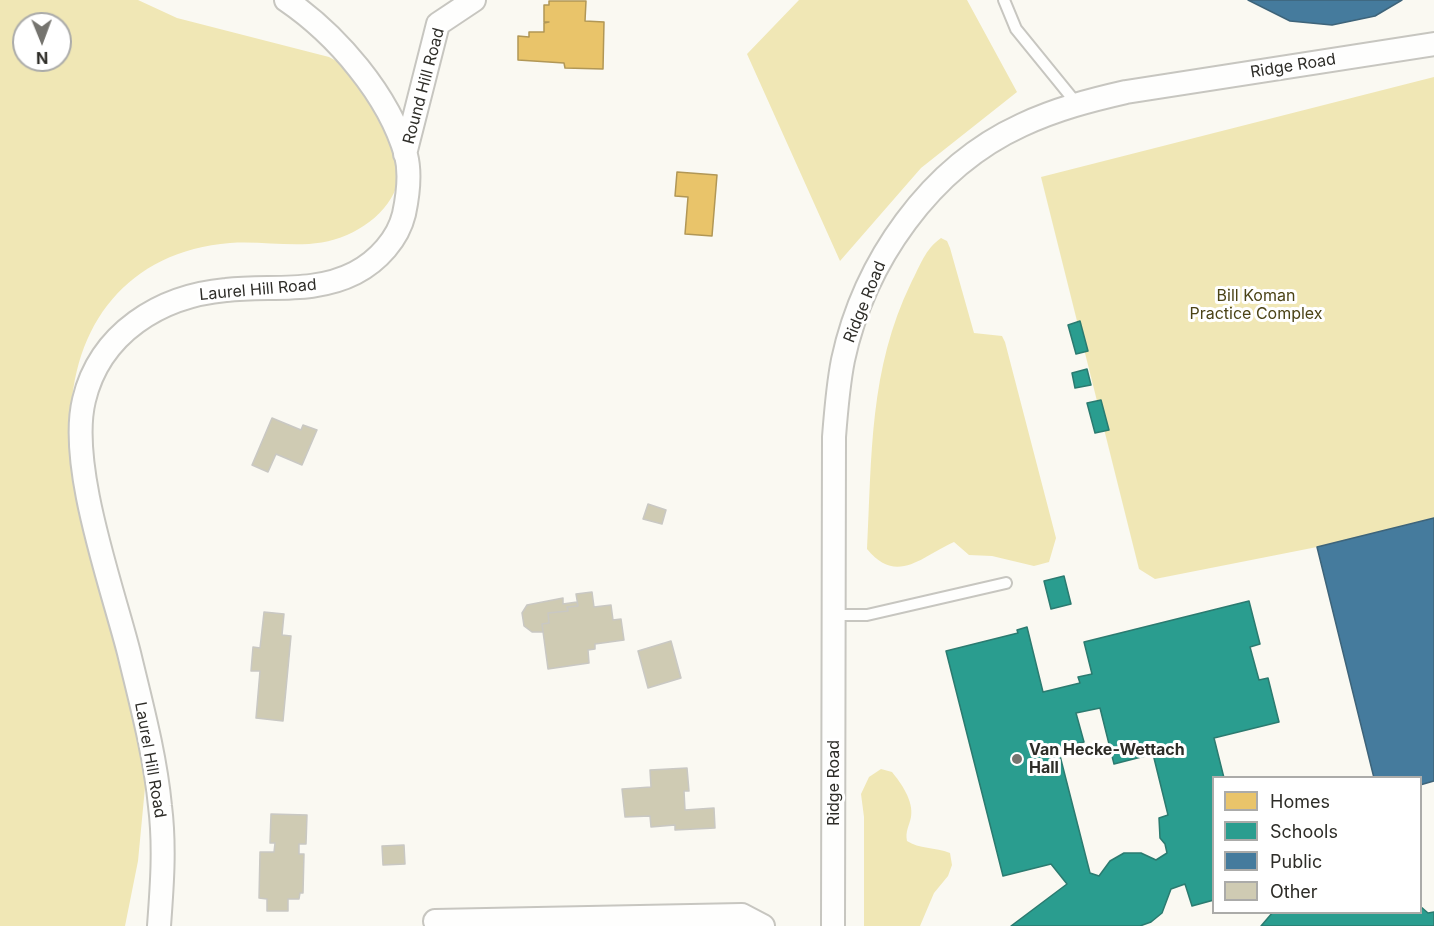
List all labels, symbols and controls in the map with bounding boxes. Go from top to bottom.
north arrow [12,12,72,72]
street label: Round Hill Road [399,26,449,146]
text: N [36,48,49,68]
street label: Ridge Road [1249,50,1337,82]
street label: Ridge Road [840,258,890,346]
street label: Laurel Hill Road [199,275,317,305]
park label: Bill Koman Practice Complex [1189,286,1323,324]
street label: Laurel Hill Road [130,700,170,820]
street label: Ridge Road [824,740,844,826]
place label: Van Hecke-Wettach Hall [1029,740,1185,778]
marker: Van Hecke-Wettach Hall [1010,752,1024,766]
legend [1212,776,1422,914]
text: Homes [1270,791,1330,812]
text: Schools [1270,821,1338,842]
text: Public [1270,851,1322,872]
text: Other [1270,881,1318,902]

